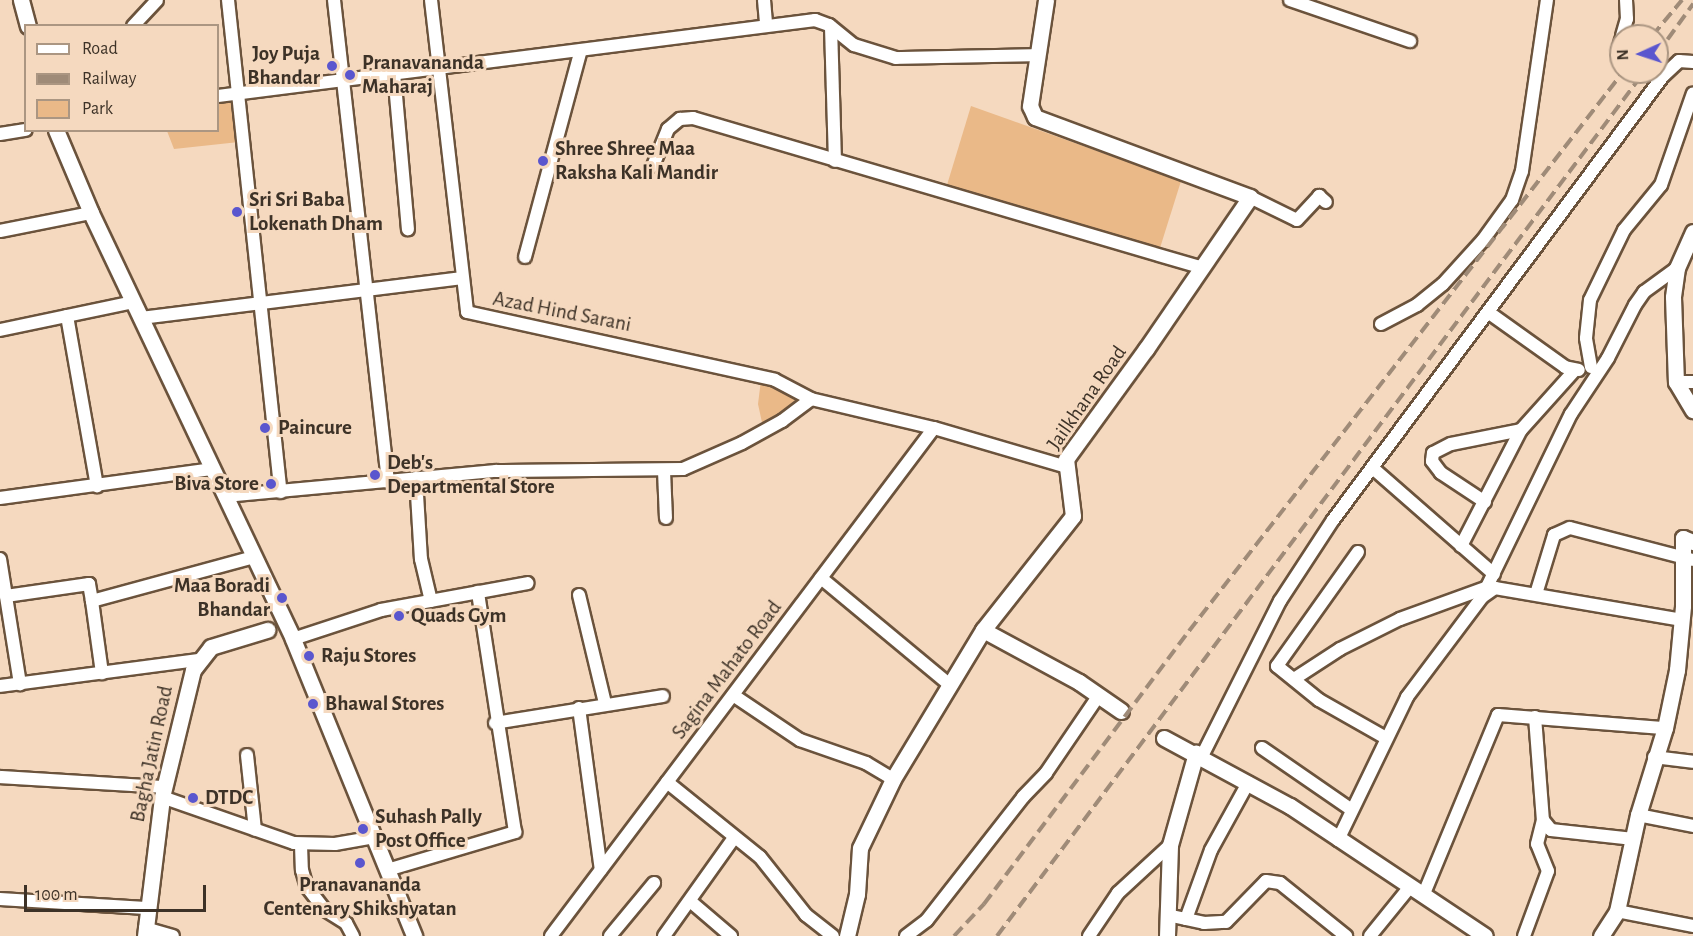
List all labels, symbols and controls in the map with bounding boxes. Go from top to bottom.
legend [24,24,219,132]
north arrow [1609,24,1669,84]
text: Road [82,40,118,58]
place label: Joy Puja Bhandar [247,41,320,91]
text: N [1615,49,1631,61]
place label: Pranavananda Maharaj [362,50,484,100]
marker: Joy Puja Bhandar [325,59,339,73]
marker: Pranavananda Maharaj [343,68,357,82]
text: Railway [82,70,136,88]
text: Park [82,100,113,118]
place label: Shree Shree Maa Raksha Kali Mandir [555,136,718,186]
marker: Shree Shree Maa Raksha Kali Mandir [536,154,550,168]
place label: Sri Sri Baba Lokenath Dham [249,187,383,237]
marker: Sri Sri Baba Lokenath Dham [230,205,244,219]
street label: Azad Hind Sarani [491,286,633,338]
street label: Jailkhana Road [1042,341,1132,455]
place label: Paincure [278,415,352,441]
marker: Paincure [256,419,274,437]
place label: Deb's Departmental Store [387,450,555,500]
marker: Deb's Departmental Store [368,468,382,482]
place label: Biva Store [174,471,259,497]
marker: Biva Store [264,477,278,491]
place label: Maa Boradi Bhandar [174,573,270,623]
marker: Maa Boradi Bhandar [275,591,289,605]
street label: Sagina Mahato Road [667,596,787,744]
place label: Quads Gym [411,603,506,629]
marker: Quads Gym [392,609,406,623]
place label: Raju Stores [321,643,416,669]
marker: Raju Stores [302,649,316,663]
street label: Bagha Jatin Road [125,683,179,825]
place label: Bhawal Stores [325,691,444,717]
marker: Bhawal Stores [306,697,320,711]
place label: DTDC [205,785,253,811]
marker: DTDC [186,791,200,805]
place label: Suhash Pally Post Office [375,804,482,854]
marker: Suhash Pally Post Office [356,822,370,836]
marker: Pranavananda Centenary Shikshyatan [353,856,367,870]
place label: Pranavananda Centenary Shikshyatan [263,872,457,922]
scale bar [27,873,208,911]
text: 100 m [35,886,78,904]

